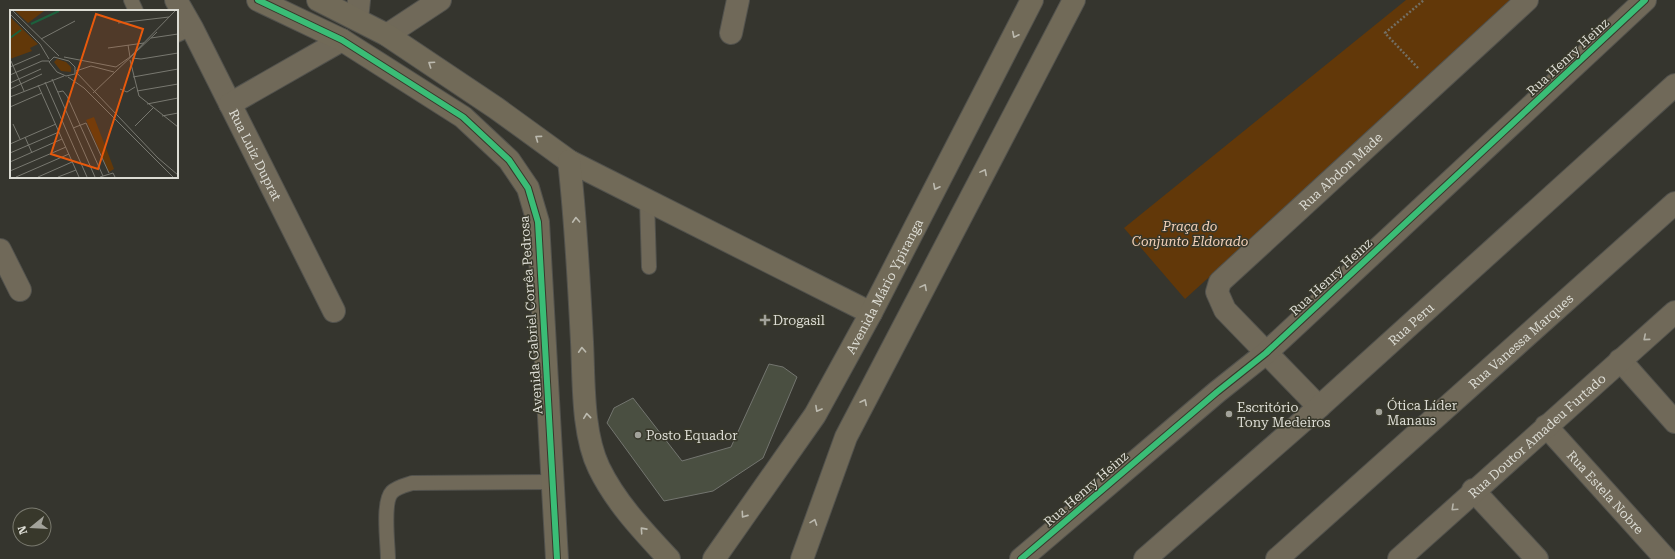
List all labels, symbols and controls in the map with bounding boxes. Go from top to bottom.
inset map [10,10,178,178]
street label: Rua Henry Heinz [1524,15,1612,99]
one-way arrow [1012,30,1019,38]
one-way arrow [428,61,435,69]
street label: Rua Luiz Duprat [226,106,285,203]
street label: Rua Abdon Made [1296,129,1385,213]
one-way arrow [535,136,542,143]
one-way arrow [979,169,987,176]
one-way arrow [933,183,940,191]
street label: Avenida Gabriel Corrêa Pedrosa [517,215,545,415]
street label: Avenida Mário Ypiranga [843,216,926,356]
one-way arrow [571,217,580,223]
park label: Praça do Conjunto Eldorado [1132,219,1248,249]
street label: Rua Henry Heinz [1287,235,1375,319]
one-way arrow [919,284,927,291]
street label: Rua Vanessa Marques [1465,290,1576,392]
street label: Rua Peru [1385,300,1437,348]
place label: Drogasil [773,313,825,328]
marker: Drogasil [760,315,770,325]
one-way arrow [1643,333,1650,340]
one-way arrow [578,347,587,353]
street label: Rua Doutor Amadeu Furtado [1465,370,1609,501]
place label: Ótica Líder Manaus [1387,397,1458,428]
one-way arrow [859,399,867,407]
place label: Escritório Tony Medeiros [1237,400,1331,430]
one-way arrow [816,405,823,412]
marker: Ótica Líder Manaus [1374,407,1384,417]
marker: Escritório Tony Medeiros [1224,409,1234,419]
one-way arrow [583,413,592,419]
place label: Posto Equador [646,428,738,443]
marker: Posto Equador [633,430,643,440]
street label: Rua Estela Nobre [1564,447,1647,537]
street label: Rua Henry Heinz [1041,448,1131,530]
one-way arrow [1452,503,1459,510]
north arrow [12,507,52,547]
one-way arrow [741,511,749,518]
one-way arrow [809,519,817,526]
text: N [15,523,30,536]
one-way arrow [640,527,648,535]

